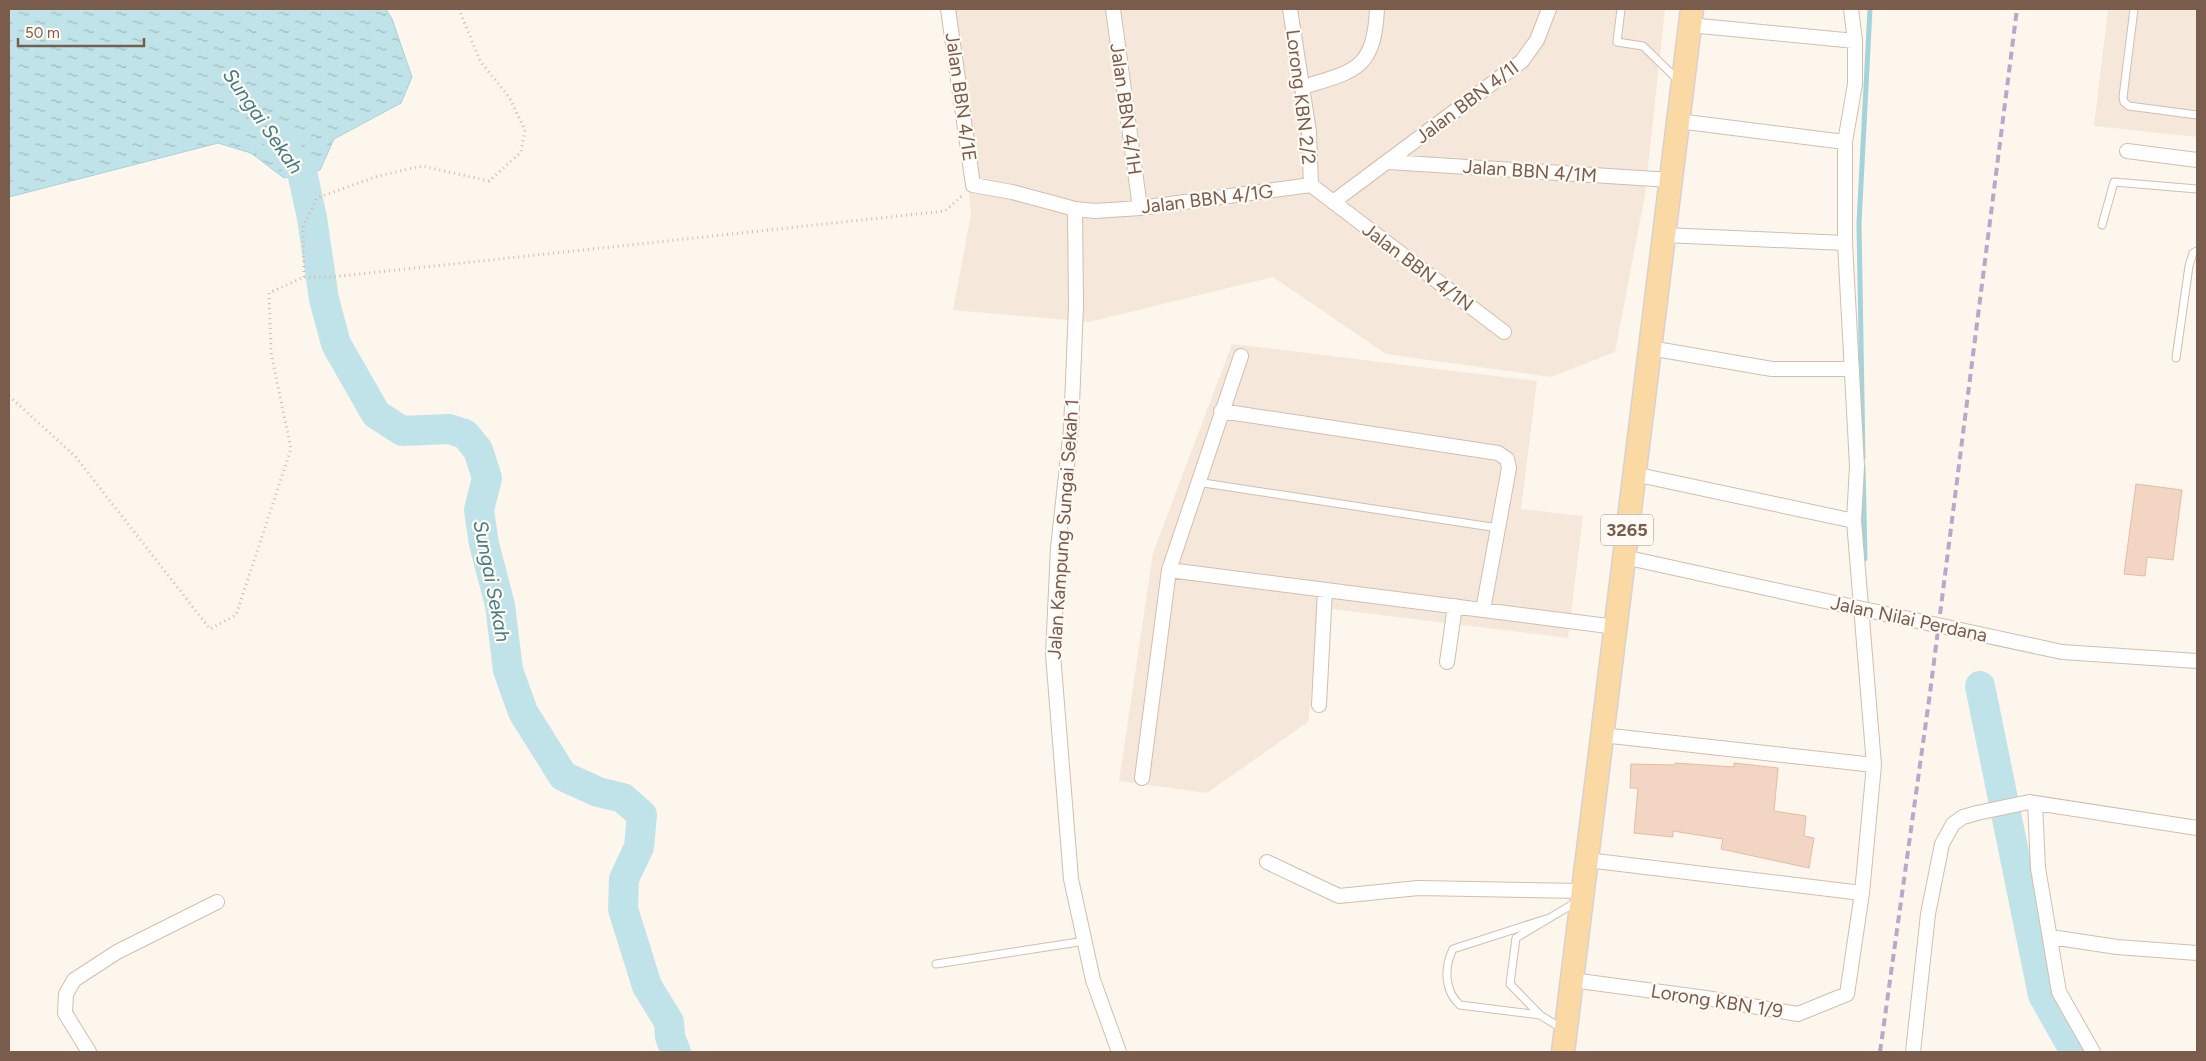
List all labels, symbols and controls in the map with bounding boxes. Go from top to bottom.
scale bar [18,15,144,47]
text: 50 m [25,24,60,42]
street label: Lorong KBN 2/2 [1281,28,1321,166]
street label: Jalan BBN 4/1E [941,31,981,163]
street label: Jalan BBN 4/1H [1105,42,1147,176]
street label: Jalan BBN 4/1I [1411,56,1523,148]
water label: Sungai Sekah [218,64,308,178]
street label: Jalan BBN 4/1M [1462,155,1598,187]
street label: Jalan BBN 4/1G [1140,179,1274,219]
street label: Jalan BBN 4/1N [1358,218,1478,316]
street label: Jalan Kampung Sungai Sekah 1 [1042,398,1084,660]
road number: 3265 [1601,514,1653,546]
water label: Sungai Sekah [468,518,516,644]
street label: Jalan Nilai Perdana [1829,591,1989,647]
street label: Lorong KBN 1/9 [1649,979,1785,1023]

